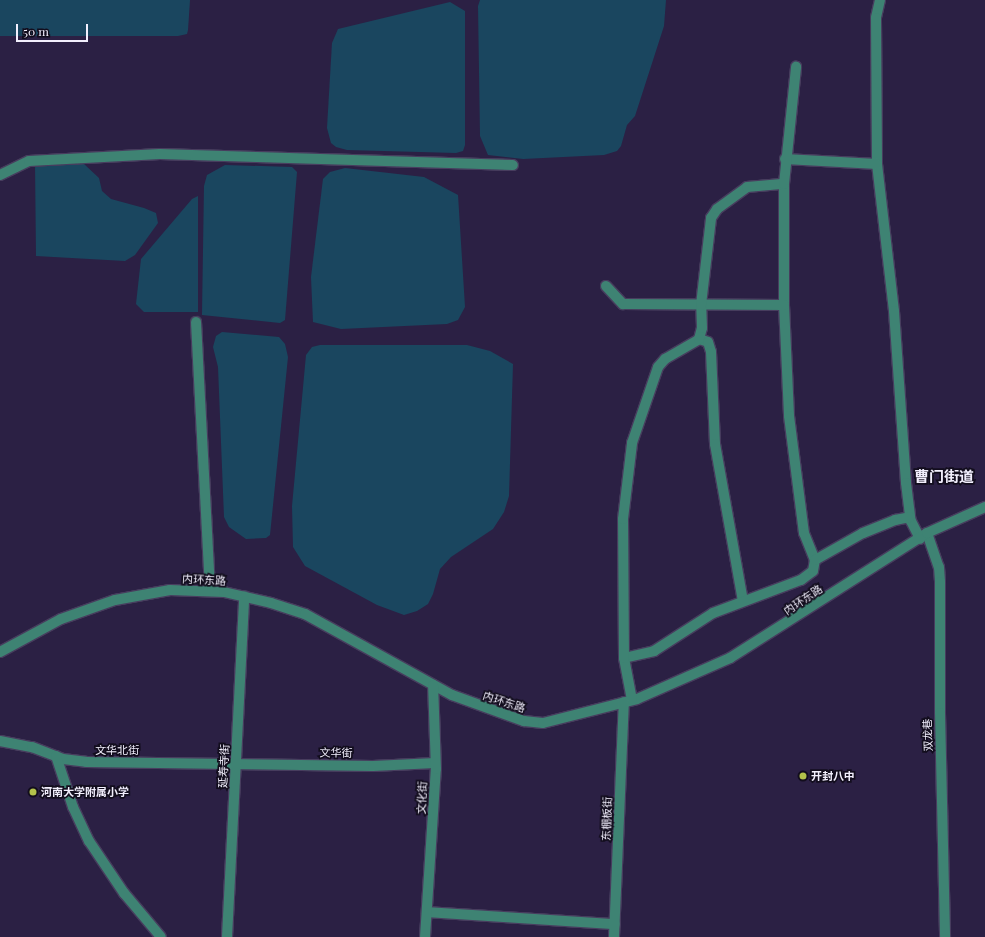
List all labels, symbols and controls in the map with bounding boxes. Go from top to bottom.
scale bar [18,16,90,42]
text: 50 m [23,23,49,39]
district label: 曹门街道 [914,468,974,486]
street label: 内环东路 [182,572,226,588]
street label: 内环东路 [781,582,825,618]
street label: 内环东路 [481,689,527,715]
street label: 双龙巷 [921,718,935,752]
street label: 文华北街 [95,743,139,757]
street label: 延寿寺街 [216,744,232,788]
street label: 文华街 [319,746,353,760]
place label: 开封八中 [811,769,855,783]
marker: 开封八中 [798,771,808,781]
street label: 文化街 [415,781,429,815]
place label: 河南大学附属小学 [41,785,129,799]
marker: 河南大学附属小学 [28,787,38,797]
street label: 东棚板街 [600,797,614,841]

